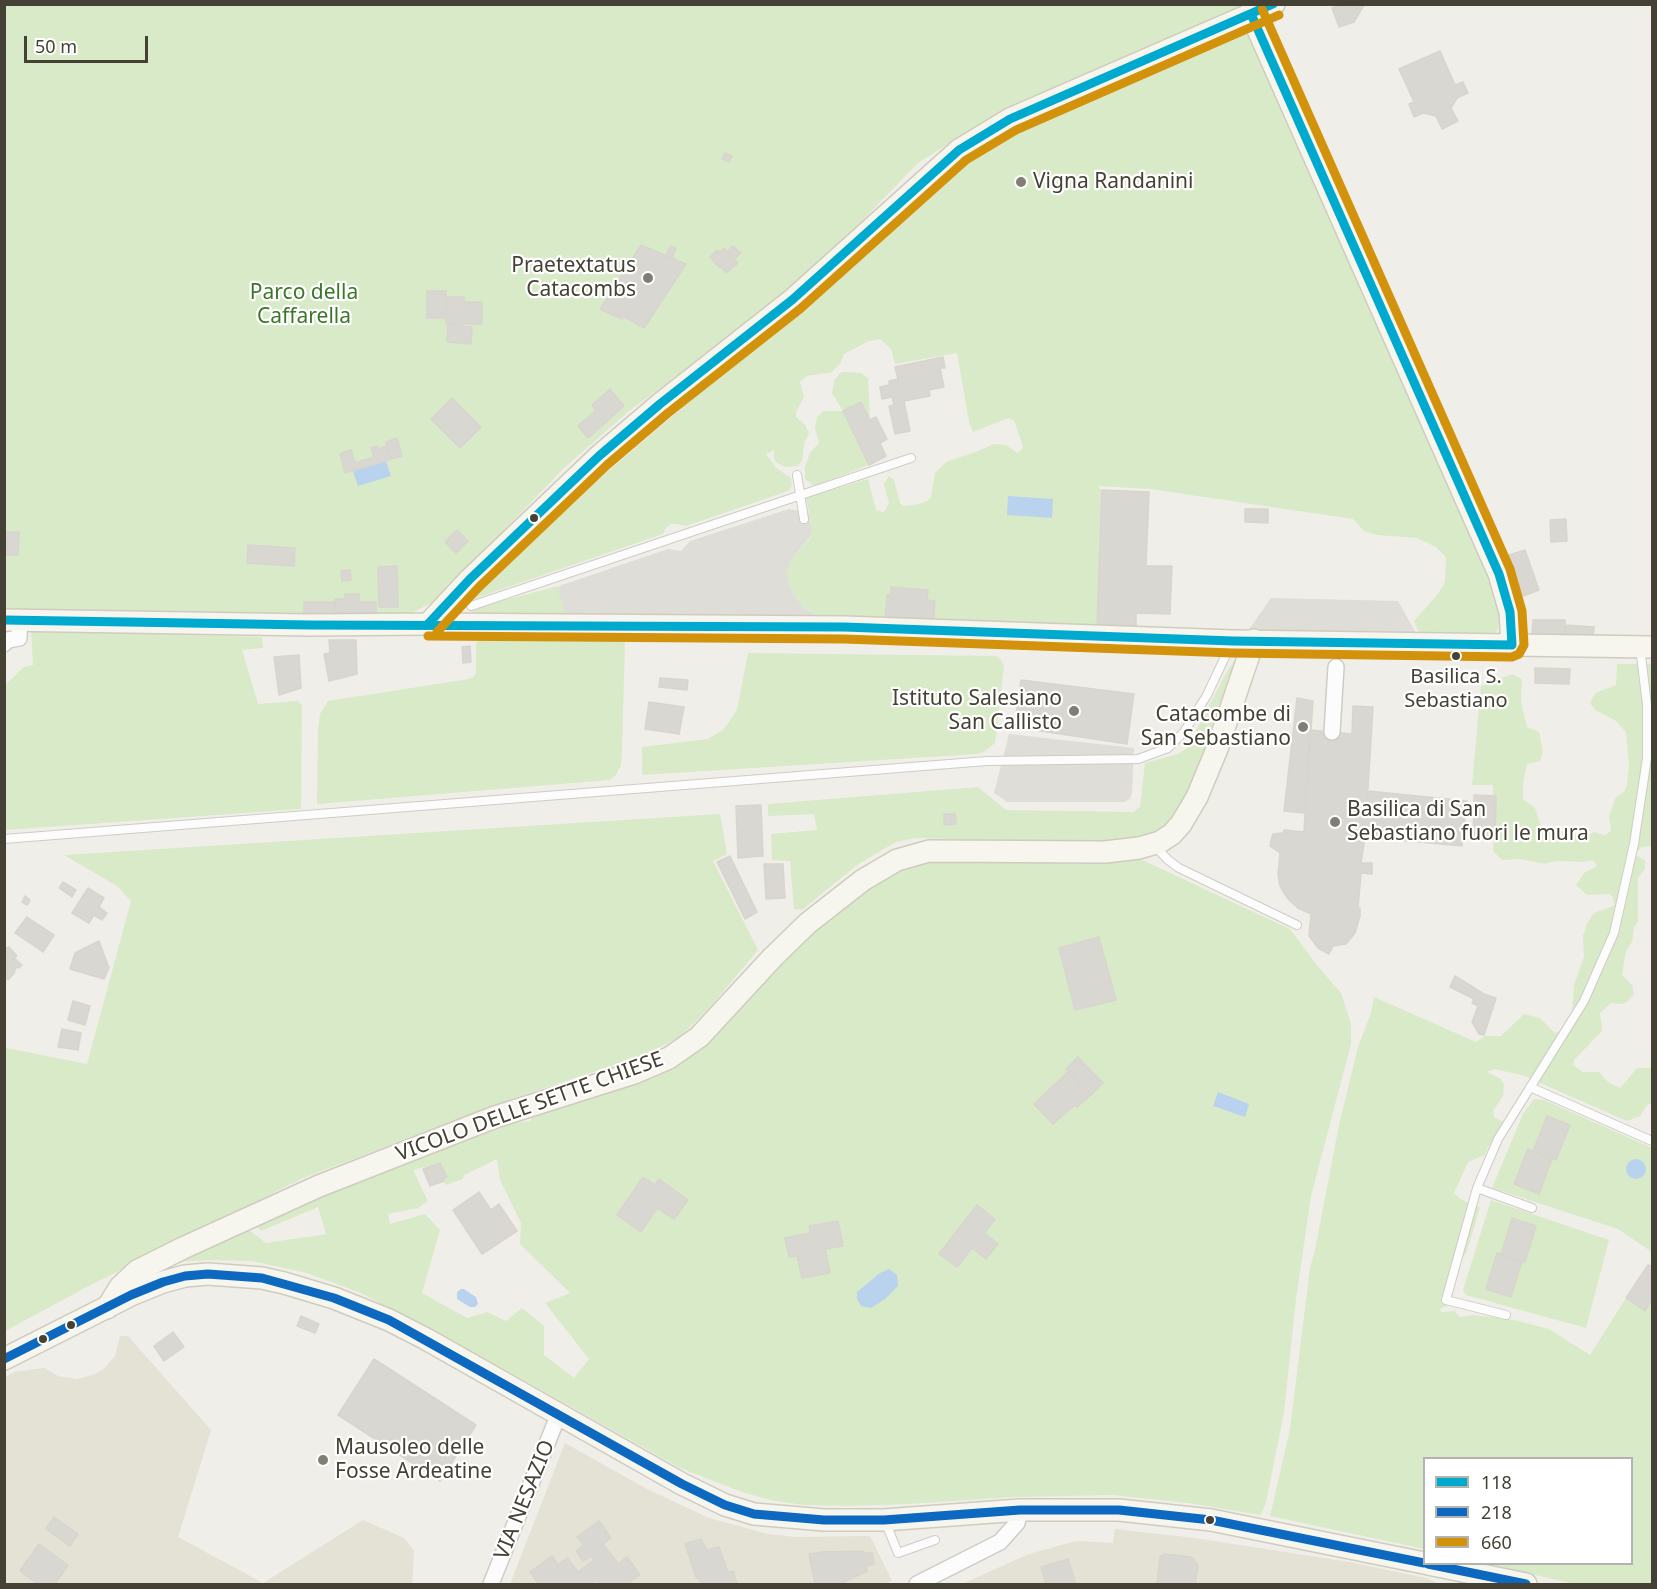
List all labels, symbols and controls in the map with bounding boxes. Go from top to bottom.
scale bar [27,24,152,62]
text: 50 m [35,34,77,58]
place label: Vigna Randanini [1033,169,1193,195]
marker: Vigna Randanini [1014,175,1028,189]
place label: Praetextatus Catacombs [511,253,636,303]
marker: Praetextatus Catacombs [641,271,655,285]
park label: Parco della Caffarella [250,280,358,330]
unlabelled marker [528,512,540,524]
marker: Basilica S. Sebastiano [1450,650,1462,662]
place label: Basilica S. Sebastiano [1404,665,1508,712]
place label: Istituto Salesiano San Callisto [892,686,1062,736]
place label: Catacombe di San Sebastiano [1141,702,1291,752]
marker: Istituto Salesiano San Callisto [1067,704,1081,718]
marker: Catacombe di San Sebastiano [1296,720,1310,734]
place label: Basilica di San Sebastiano fuori le mura [1347,797,1589,847]
marker: Basilica di San Sebastiano fuori le mura [1328,815,1342,829]
street label: VICOLO DELLE SETTE CHIESE [393,1047,667,1167]
unlabelled marker [65,1319,77,1331]
unlabelled marker [37,1333,49,1345]
place label: Mausoleo delle Fosse Ardeatine [335,1435,492,1485]
street label: VIA NESAZIO [490,1437,560,1563]
marker: Mausoleo delle Fosse Ardeatine [316,1453,330,1467]
legend [1423,1457,1633,1565]
text: 118 [1481,1470,1512,1494]
text: 218 [1481,1500,1512,1524]
unlabelled marker [1204,1514,1216,1526]
text: 660 [1481,1530,1512,1554]

